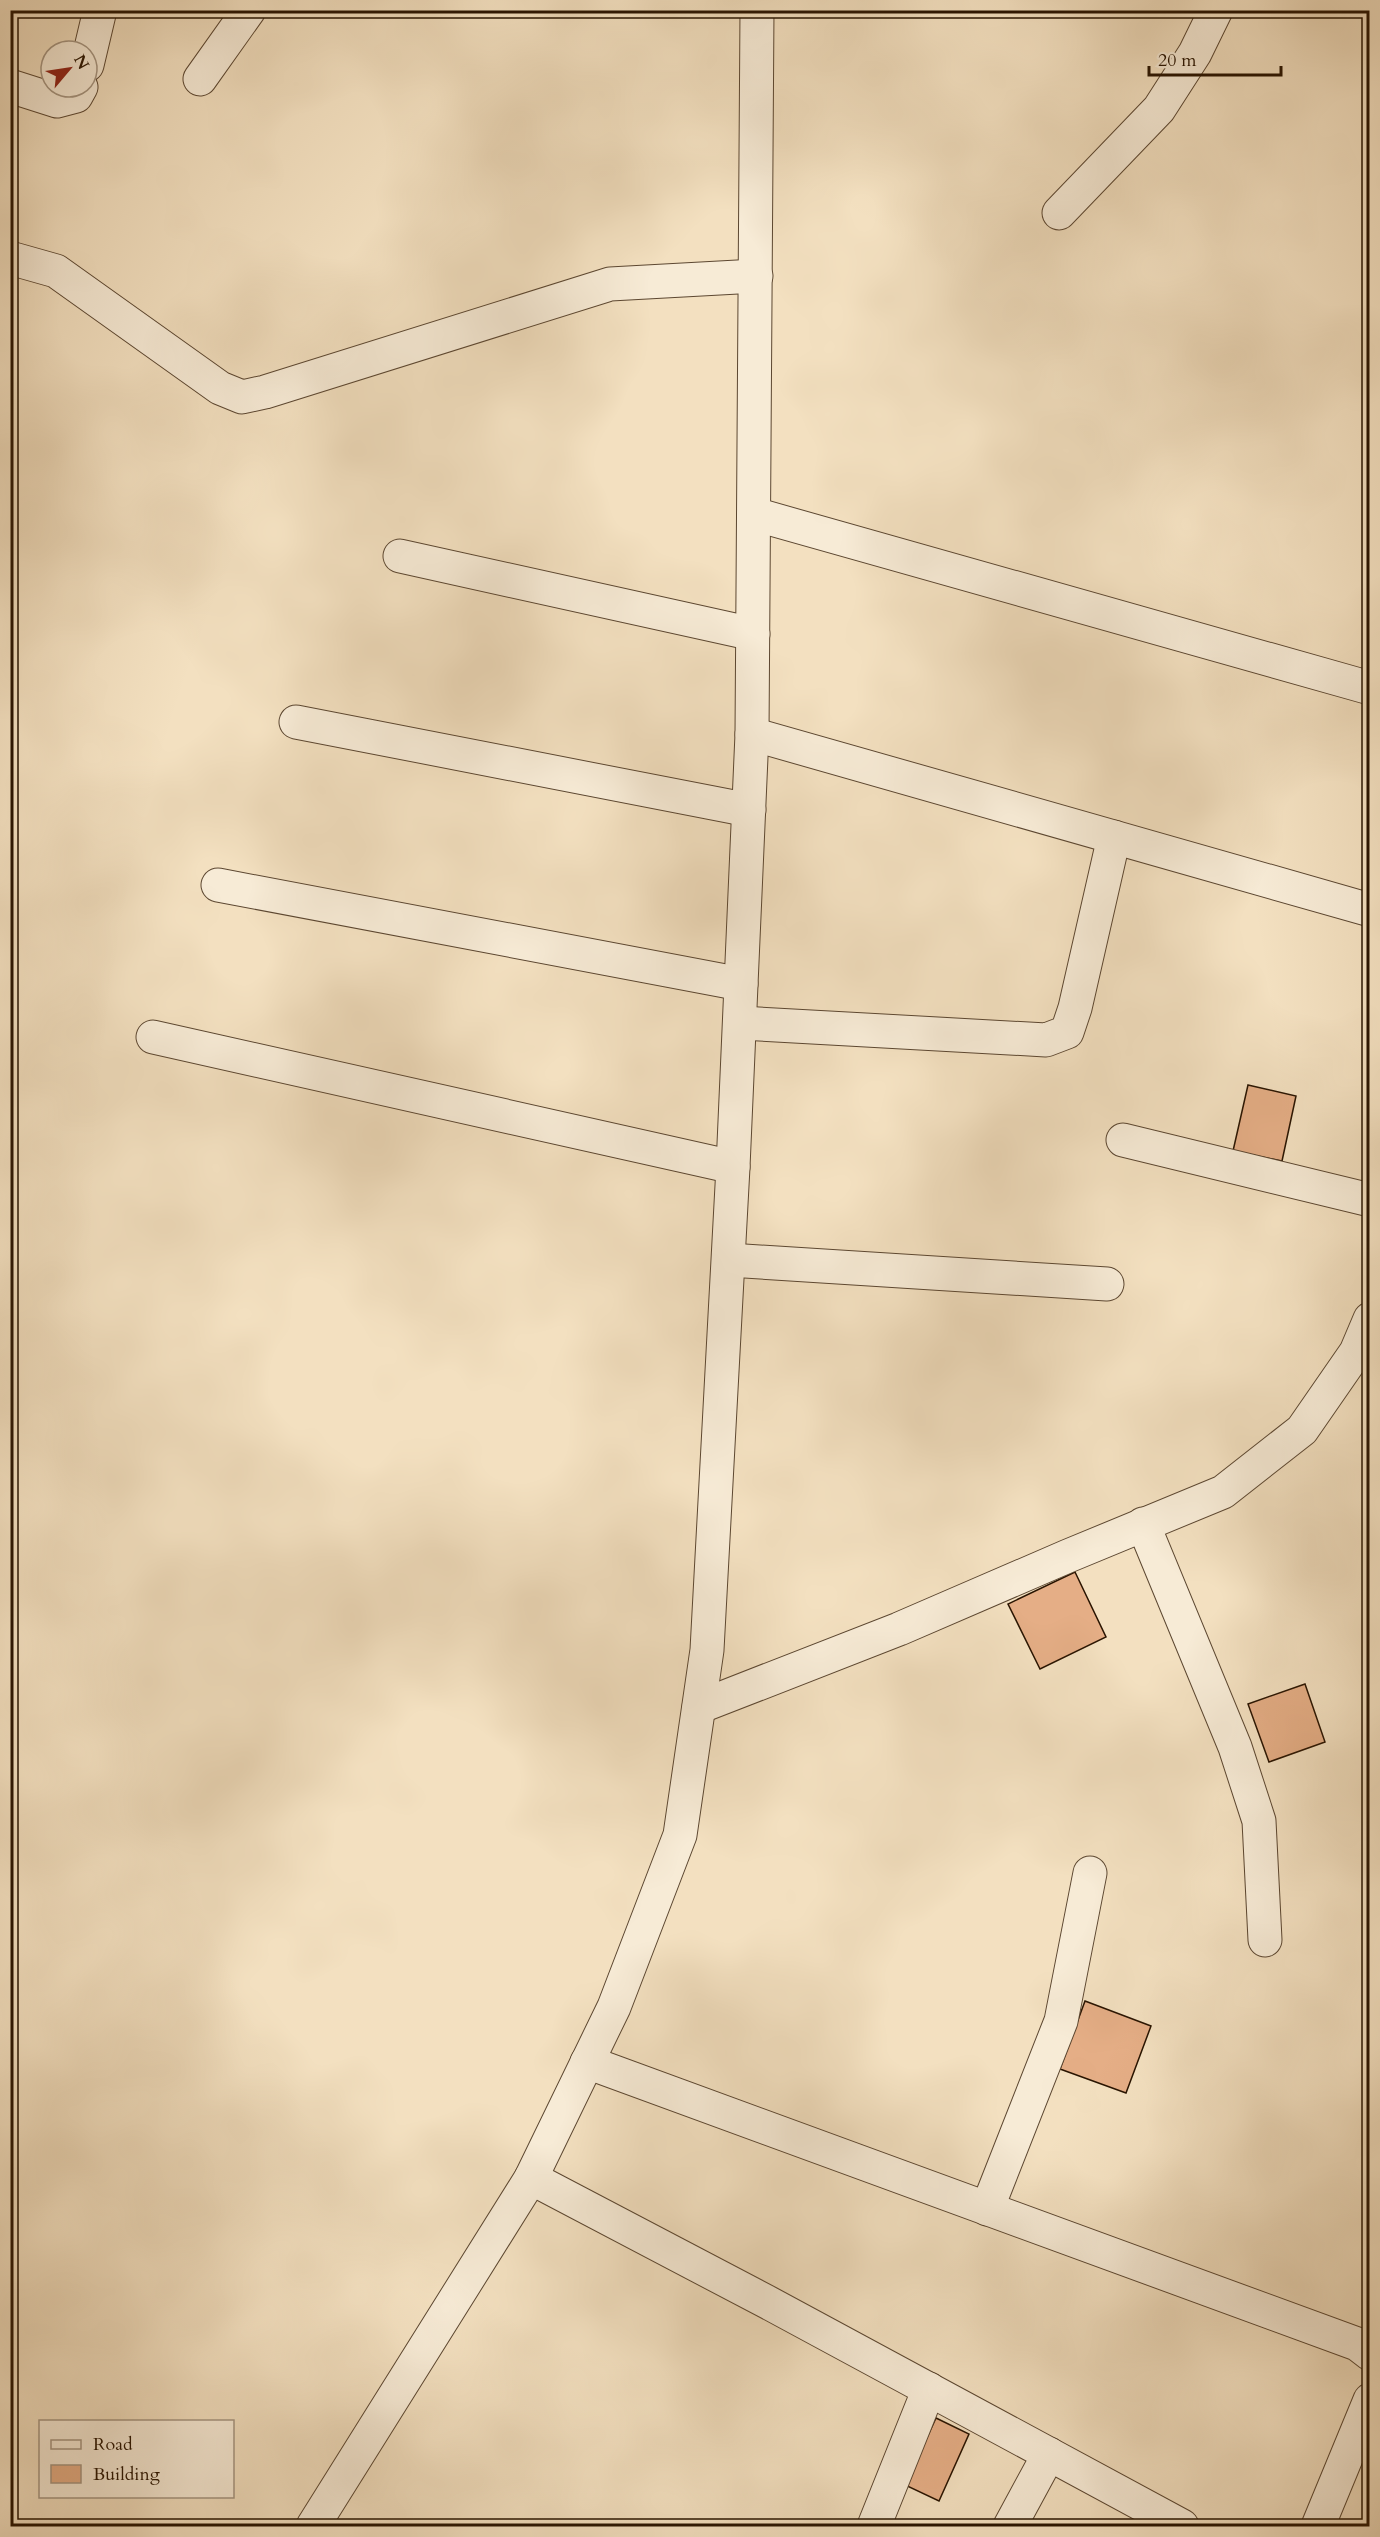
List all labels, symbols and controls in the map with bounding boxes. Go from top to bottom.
north arrow [39,39,99,99]
scale bar [1149,39,1281,77]
text: 20 m [1158,48,1197,73]
text: N [68,51,94,74]
legend [39,2420,234,2498]
text: Road [93,2432,133,2457]
text: Building [93,2462,161,2487]

